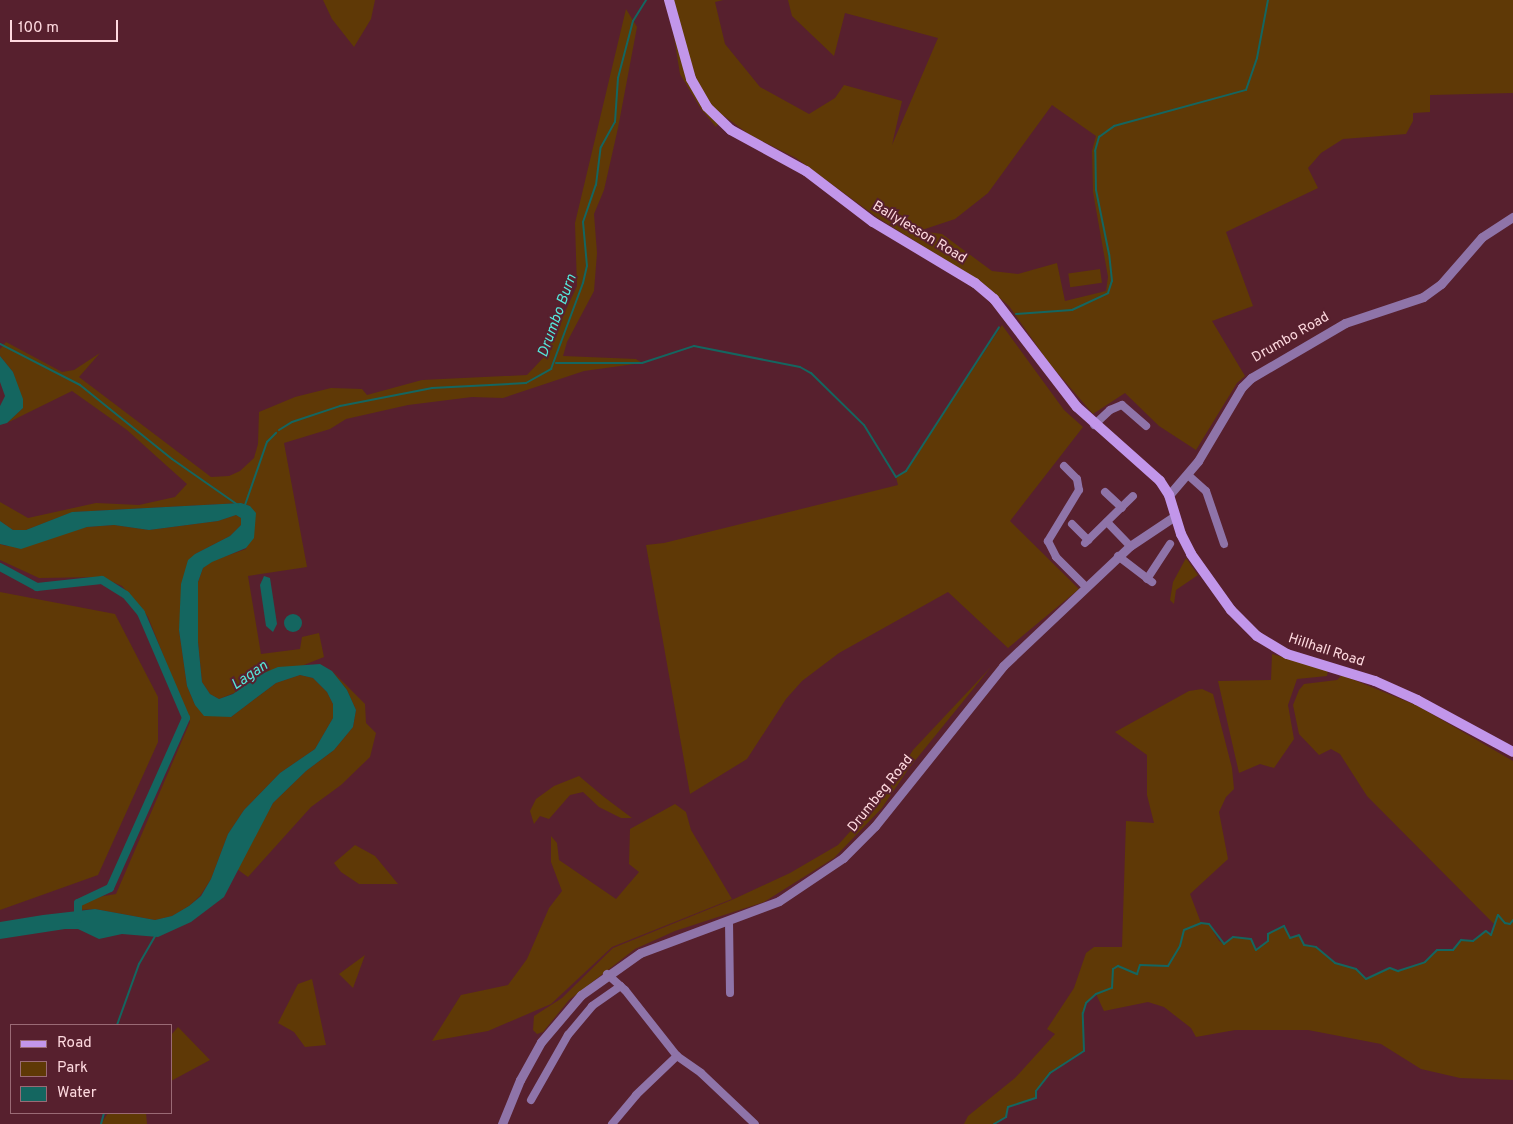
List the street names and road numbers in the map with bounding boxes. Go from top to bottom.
street label: Ballylesson Road [869,198,969,268]
street label: Drumbo Road [1249,309,1333,367]
street label: Hillhall Road [1286,631,1366,671]
street label: Drumbeg Road [845,752,917,836]

